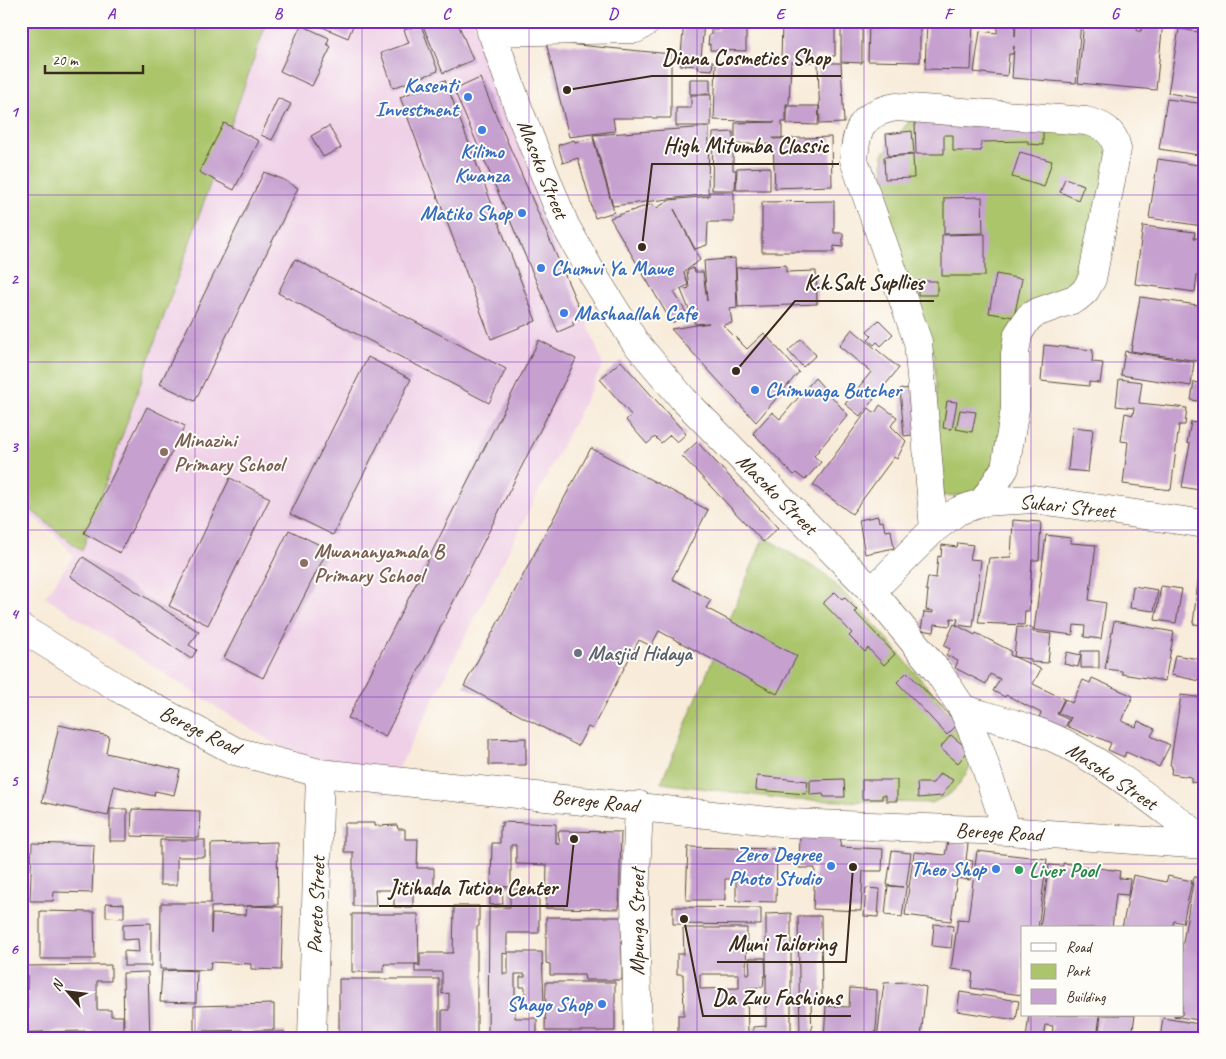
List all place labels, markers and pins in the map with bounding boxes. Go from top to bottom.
callout: Diana Cosmetics Shop [652,39,841,76]
place label: Kasenti Investment [375,72,461,122]
marker: Kasenti Investment [462,91,474,103]
marker: Kilimo Kwanza [476,124,488,136]
callout: High Mitumba Classic [652,127,839,164]
place label: Kilimo Kwanza [455,138,511,188]
place label: Matiko Shop [420,200,514,226]
marker: Matiko Shop [516,207,528,219]
place label: Chumvi Ya Mawe [551,255,675,281]
marker: Chumvi Ya Mawe [535,262,547,274]
callout: K.k.Salt Supllies [795,264,934,301]
place label: Mashaallah Cafe [574,300,699,326]
marker: Mashaallah Cafe [558,307,570,319]
place label: Chimwaga Butcher [765,377,904,403]
marker: Chimwaga Butcher [749,384,761,396]
place label: Minazini Primary School [174,427,288,477]
marker: Minazini Primary School [158,446,170,458]
place label: Mwananyamala B Primary School [314,538,446,588]
marker: Mwananyamala B Primary School [298,557,310,569]
place label: Masjid Hidaya [588,640,693,667]
marker: Masjid Hidaya [572,647,584,659]
place label: Zero Degree Photo Studio [729,841,823,891]
place label: Theo Shop [911,856,988,882]
place label: Liver Pool [1029,857,1102,883]
marker: Zero Degree Photo Studio [825,860,837,872]
marker: Theo Shop [990,863,1002,875]
marker: Liver Pool [1013,864,1025,876]
callout: Jitihada Tution Center [379,869,567,906]
callout: Muni Tailoring [717,925,846,962]
callout: Da Zuu Fashions [703,979,851,1016]
place label: Shayo Shop [506,991,594,1018]
marker: Shayo Shop [596,998,608,1010]

